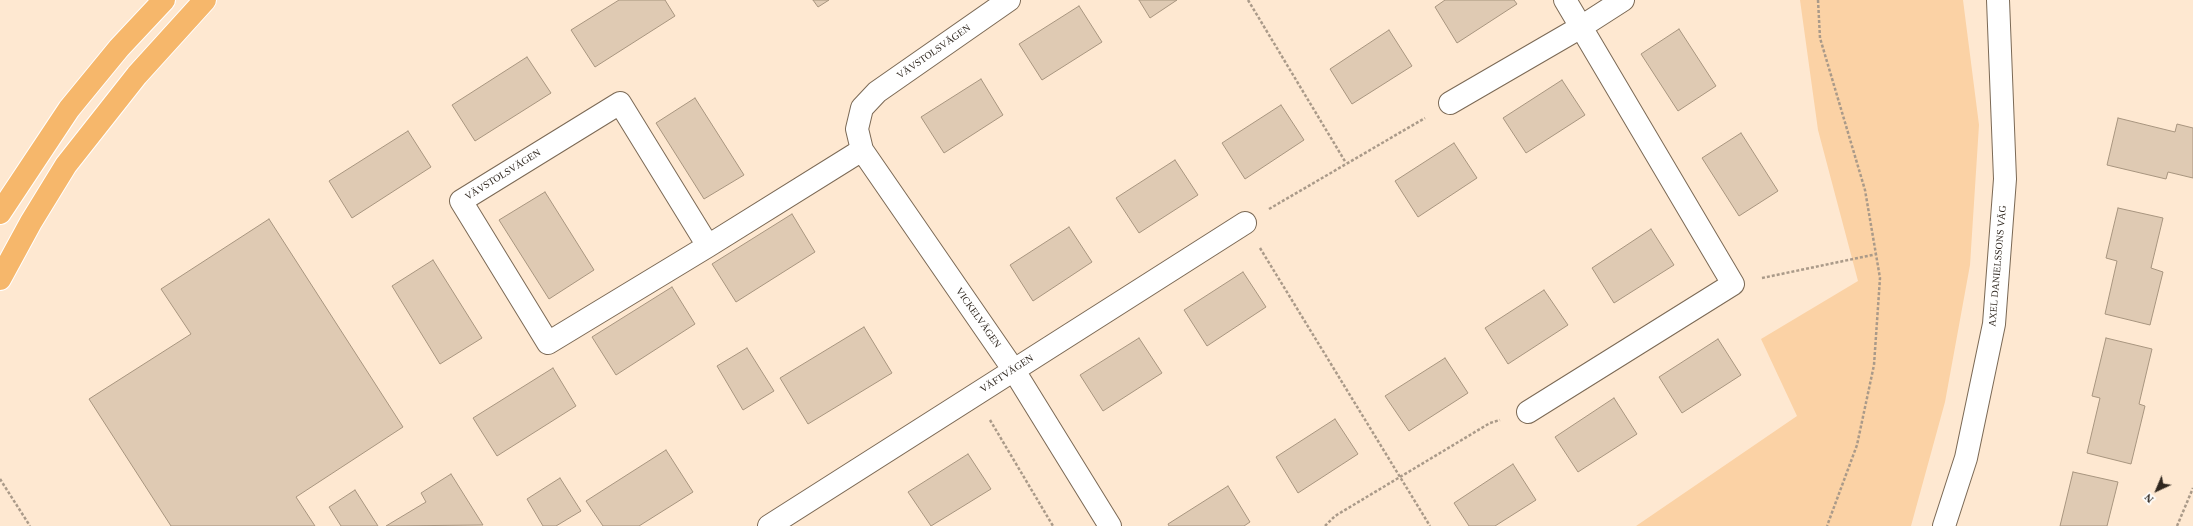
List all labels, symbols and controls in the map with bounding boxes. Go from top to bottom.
street label: VÄVSTOLSVÄGEN [895,22,973,82]
street label: VÄVSTOLSVÄGEN [463,147,543,203]
street label: AXEL DANIELSSONS VÄG [1987,205,2009,327]
street label: VICKELVÄGEN [953,286,1003,350]
street label: VÄFTVÄGEN [978,352,1036,396]
north arrow [2137,470,2177,510]
text: N [2142,492,2156,506]

